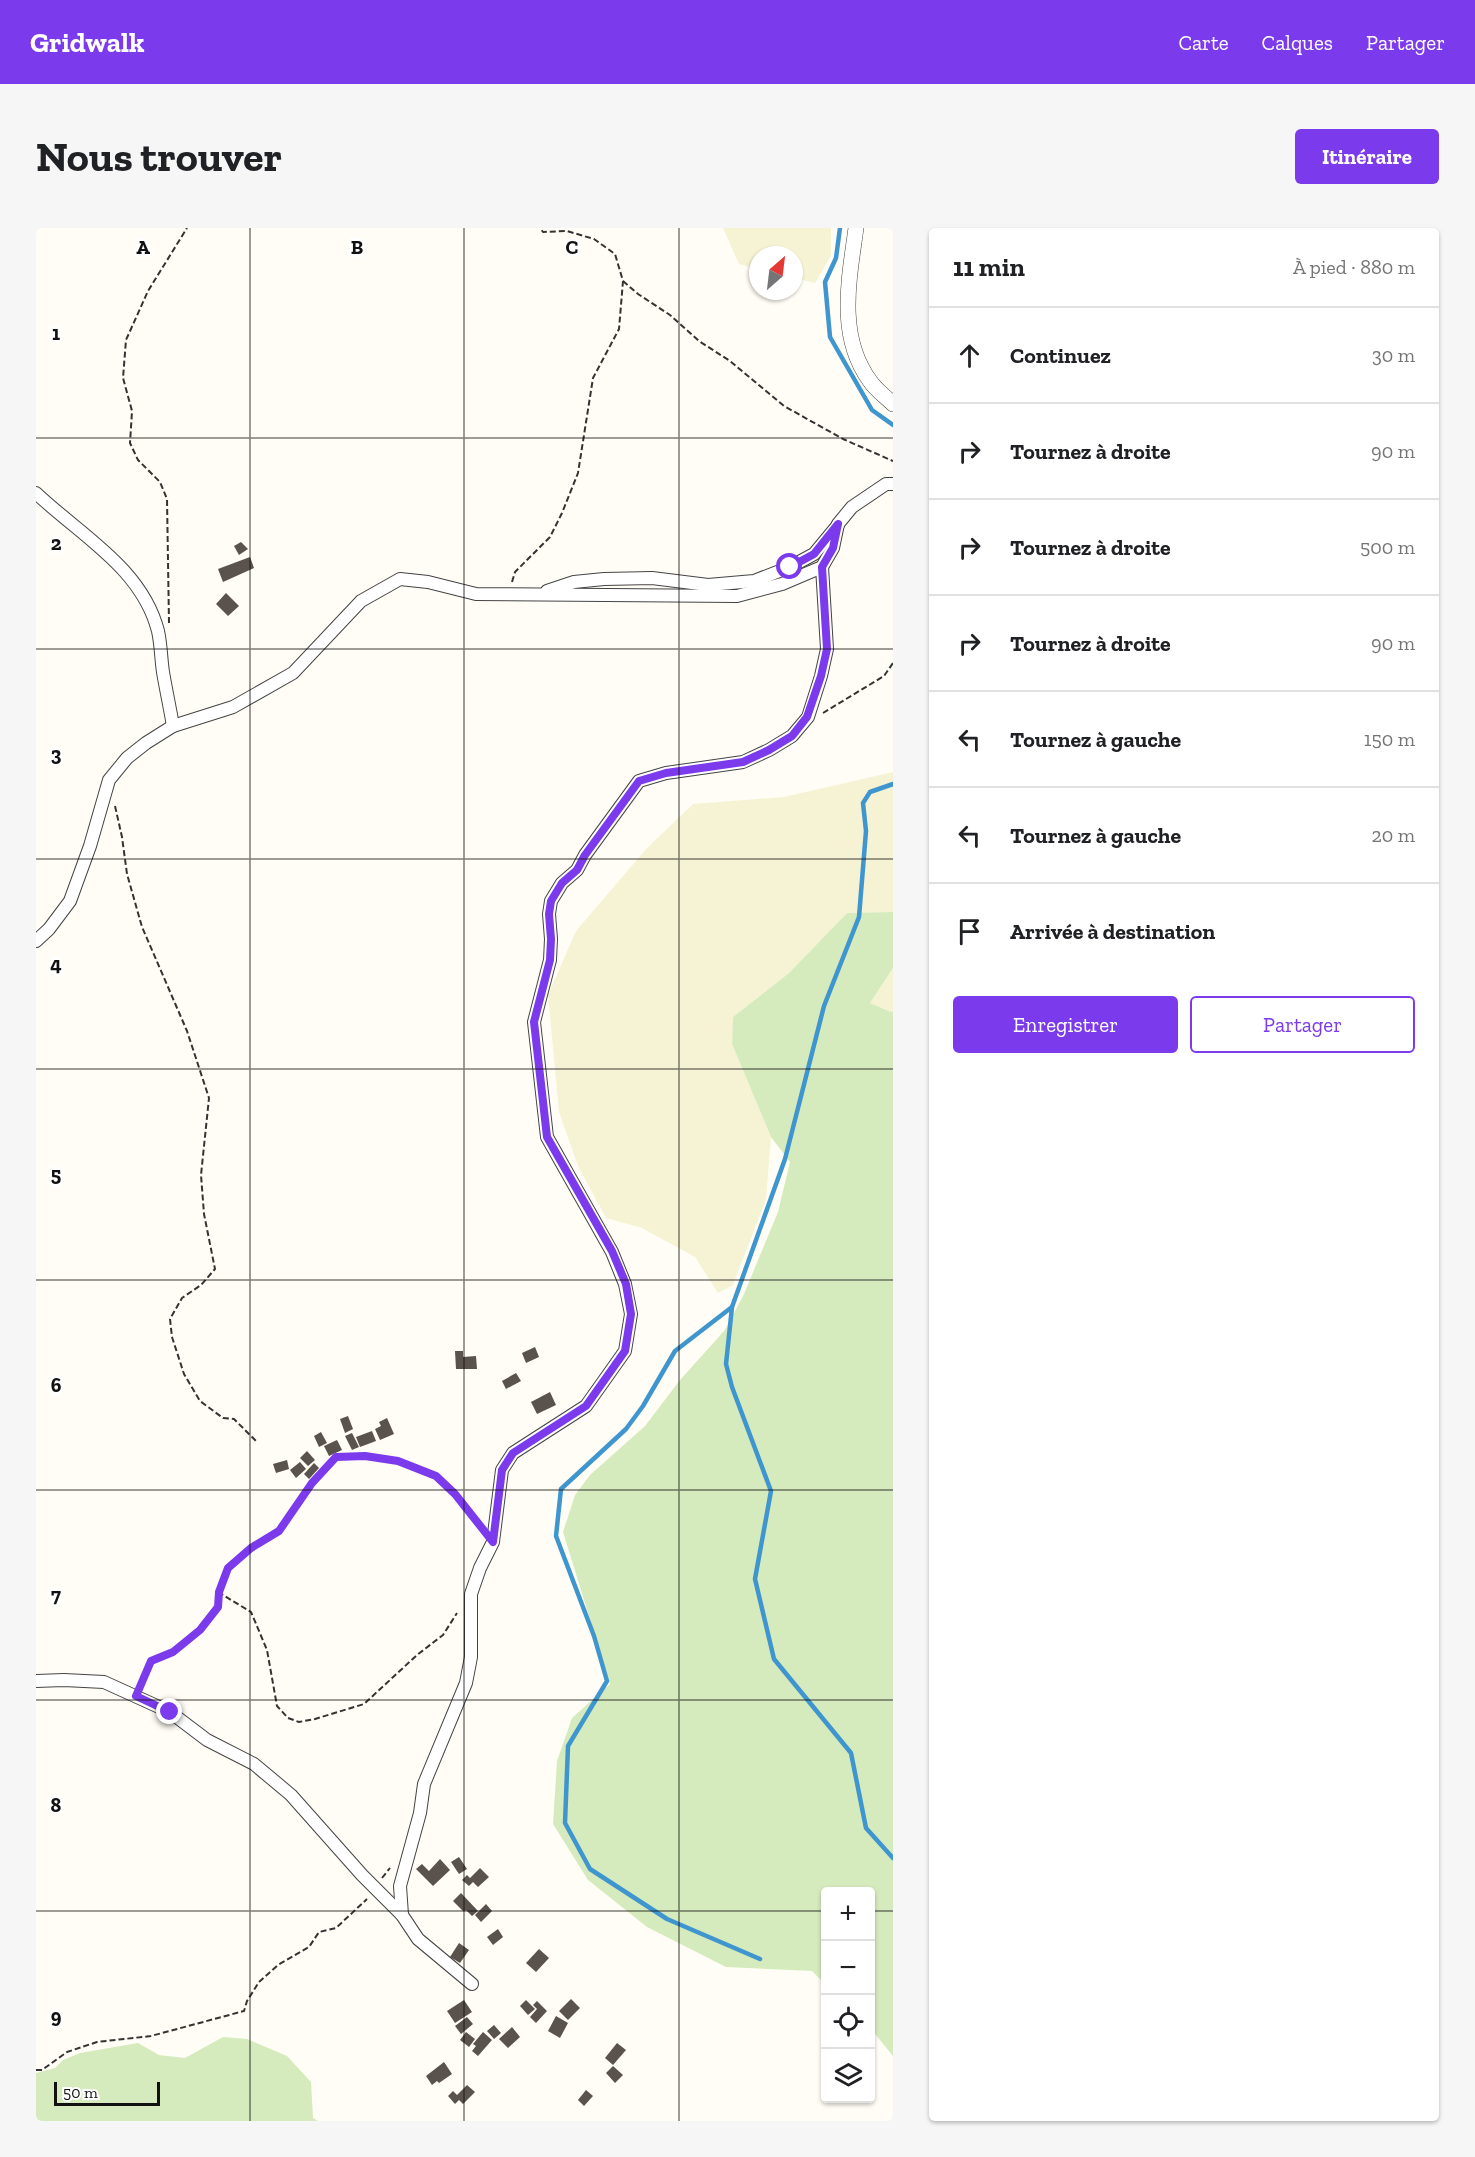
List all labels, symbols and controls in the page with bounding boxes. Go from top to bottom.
text: Gridwalk [30,26,144,59]
text: Carte [1178,30,1229,55]
text: Calques [1262,30,1333,55]
text: Partager [1366,30,1445,55]
button: Itinéraire [1295,129,1439,184]
text: Nous trouver [36,131,282,182]
text: A [136,235,150,259]
text: B [351,235,363,259]
text: C [566,235,579,259]
north arrow [749,246,803,300]
text: 11 min [953,251,1025,283]
text: À pied · 880 m [1293,255,1415,279]
text: 1 [52,321,60,345]
icon: ahead [953,339,986,372]
text: Continuez [1010,342,1111,369]
text: 30 m [1372,343,1415,367]
icon: right [953,435,986,468]
text: Tournez à droite [1010,438,1171,465]
text: 90 m [1371,439,1415,463]
text: 2 [51,531,62,555]
icon: right [953,531,986,564]
text: Tournez à droite [1010,534,1171,561]
text: 500 m [1360,535,1415,559]
route start [776,553,802,579]
icon: right [953,627,986,660]
text: Tournez à droite [1010,630,1171,657]
text: 90 m [1371,631,1415,655]
icon: left [953,723,986,756]
text: Tournez à gauche [1010,726,1181,753]
text: 150 m [1364,727,1415,751]
text: 3 [51,742,62,766]
icon: left [953,819,986,852]
text: Tournez à gauche [1010,822,1181,849]
text: 20 m [1371,823,1415,847]
icon: arrive [953,915,986,948]
text: Arrivée à destination [1010,918,1215,945]
text: 4 [50,952,62,976]
button: Enregistrer [953,996,1178,1053]
button: Partager [1190,996,1415,1053]
text: 5 [51,1162,61,1186]
text: 6 [51,1373,62,1397]
text: 7 [51,1583,61,1607]
route end [156,1698,182,1724]
text: 8 [51,1793,62,1817]
map controls [821,1887,875,2103]
button: + [821,1887,875,1941]
button: − [821,1941,875,1995]
button: locate [821,1995,875,2049]
text: 9 [51,2004,62,2028]
button: layers [821,2049,875,2103]
scale bar [54,2079,160,2106]
text: 50 m [63,2083,98,2102]

